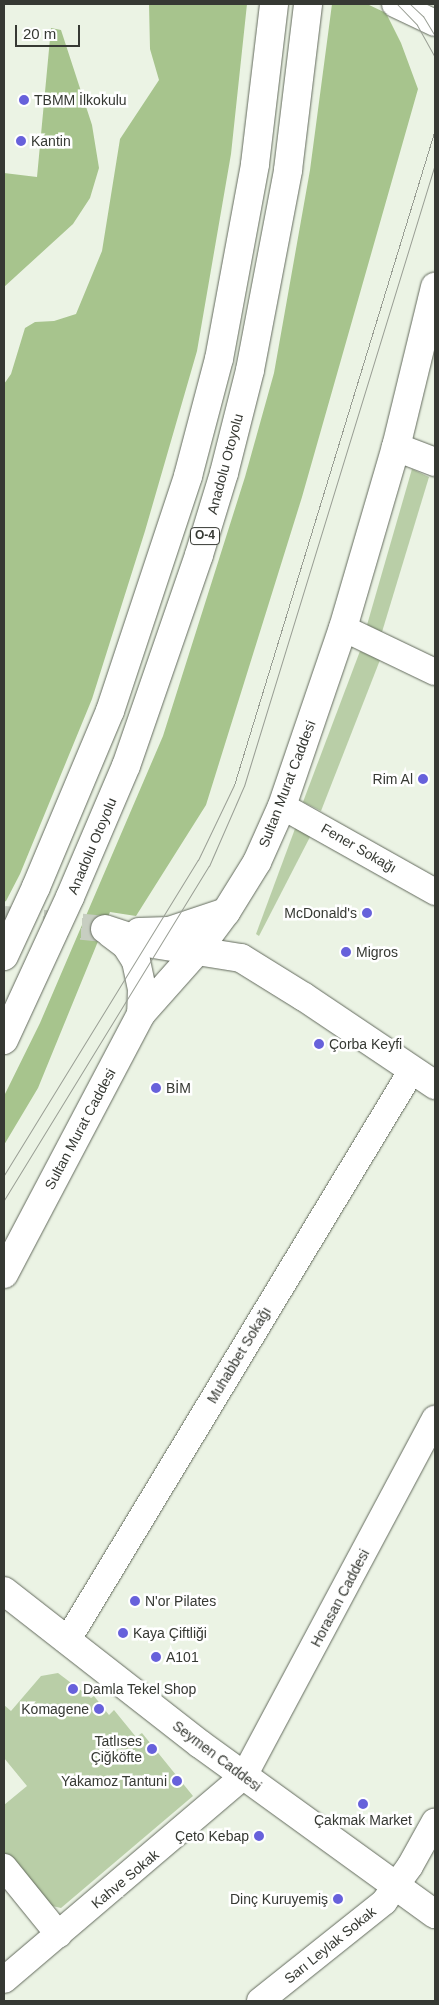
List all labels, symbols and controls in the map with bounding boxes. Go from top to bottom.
scale bar [18,15,82,47]
text: 20 m [23,25,56,42]
place label: TBMM İlkokulu [34,92,127,108]
marker: TBMM İlkokulu [18,94,30,106]
place label: Kantin [31,133,71,149]
marker: Kantin [15,135,27,147]
street label: Anadolu Otoyolu [203,412,247,516]
road number: O-4 [189,526,221,546]
street label: Sultan Murat Caddesi [255,718,319,850]
place label: Rim Al [372,771,413,787]
marker: Rim Al [417,773,429,785]
street label: Anadolu Otoyolu [64,795,120,897]
street label: Fener Sokağı [318,820,400,876]
place label: McDonald's [284,905,357,921]
marker: McDonald's [361,907,373,919]
place label: Migros [356,944,398,960]
marker: Migros [340,946,352,958]
place label: Çorba Keyfi [329,1036,402,1052]
marker: Çorba Keyfi [313,1038,325,1050]
street label: Sultan Murat Caddesi [41,1066,119,1192]
place label: BİM [166,1080,191,1096]
marker: BİM [150,1082,162,1094]
street label: Muhabbet Sokağı [204,1304,274,1406]
street label: Horasan Caddesi [307,1546,373,1650]
place label: N'or Pilates [145,1593,216,1609]
marker: N'or Pilates [129,1595,141,1607]
place label: Kaya Çiftliği [133,1625,207,1641]
marker: Kaya Çiftliği [117,1627,129,1639]
place label: A101 [166,1649,199,1665]
marker: A101 [150,1651,162,1663]
place label: Damla Tekel Shop [83,1681,197,1697]
marker: Damla Tekel Shop [67,1683,79,1695]
place label: Komagene [21,1701,89,1717]
marker: Komagene [93,1703,105,1715]
street label: Seymen Caddesi [169,1717,265,1795]
place label: Tatlıses Çiğköfte [91,1733,142,1765]
marker: Tatlıses Çiğköfte [146,1743,158,1755]
place label: Yakamoz Tantuni [61,1773,167,1789]
marker: Yakamoz Tantuni [171,1775,183,1787]
marker: Çakmak Market [357,1798,369,1810]
place label: Çakmak Market [314,1812,412,1828]
place label: Çeto Kebap [175,1828,249,1844]
marker: Çeto Kebap [253,1830,265,1842]
street label: Kahve Sokak [88,1846,162,1912]
place label: Dinç Kuruyemiş [230,1891,328,1907]
marker: Dinç Kuruyemiş [332,1893,344,1905]
street label: Sarı Leylak Sokak [281,1903,379,1987]

